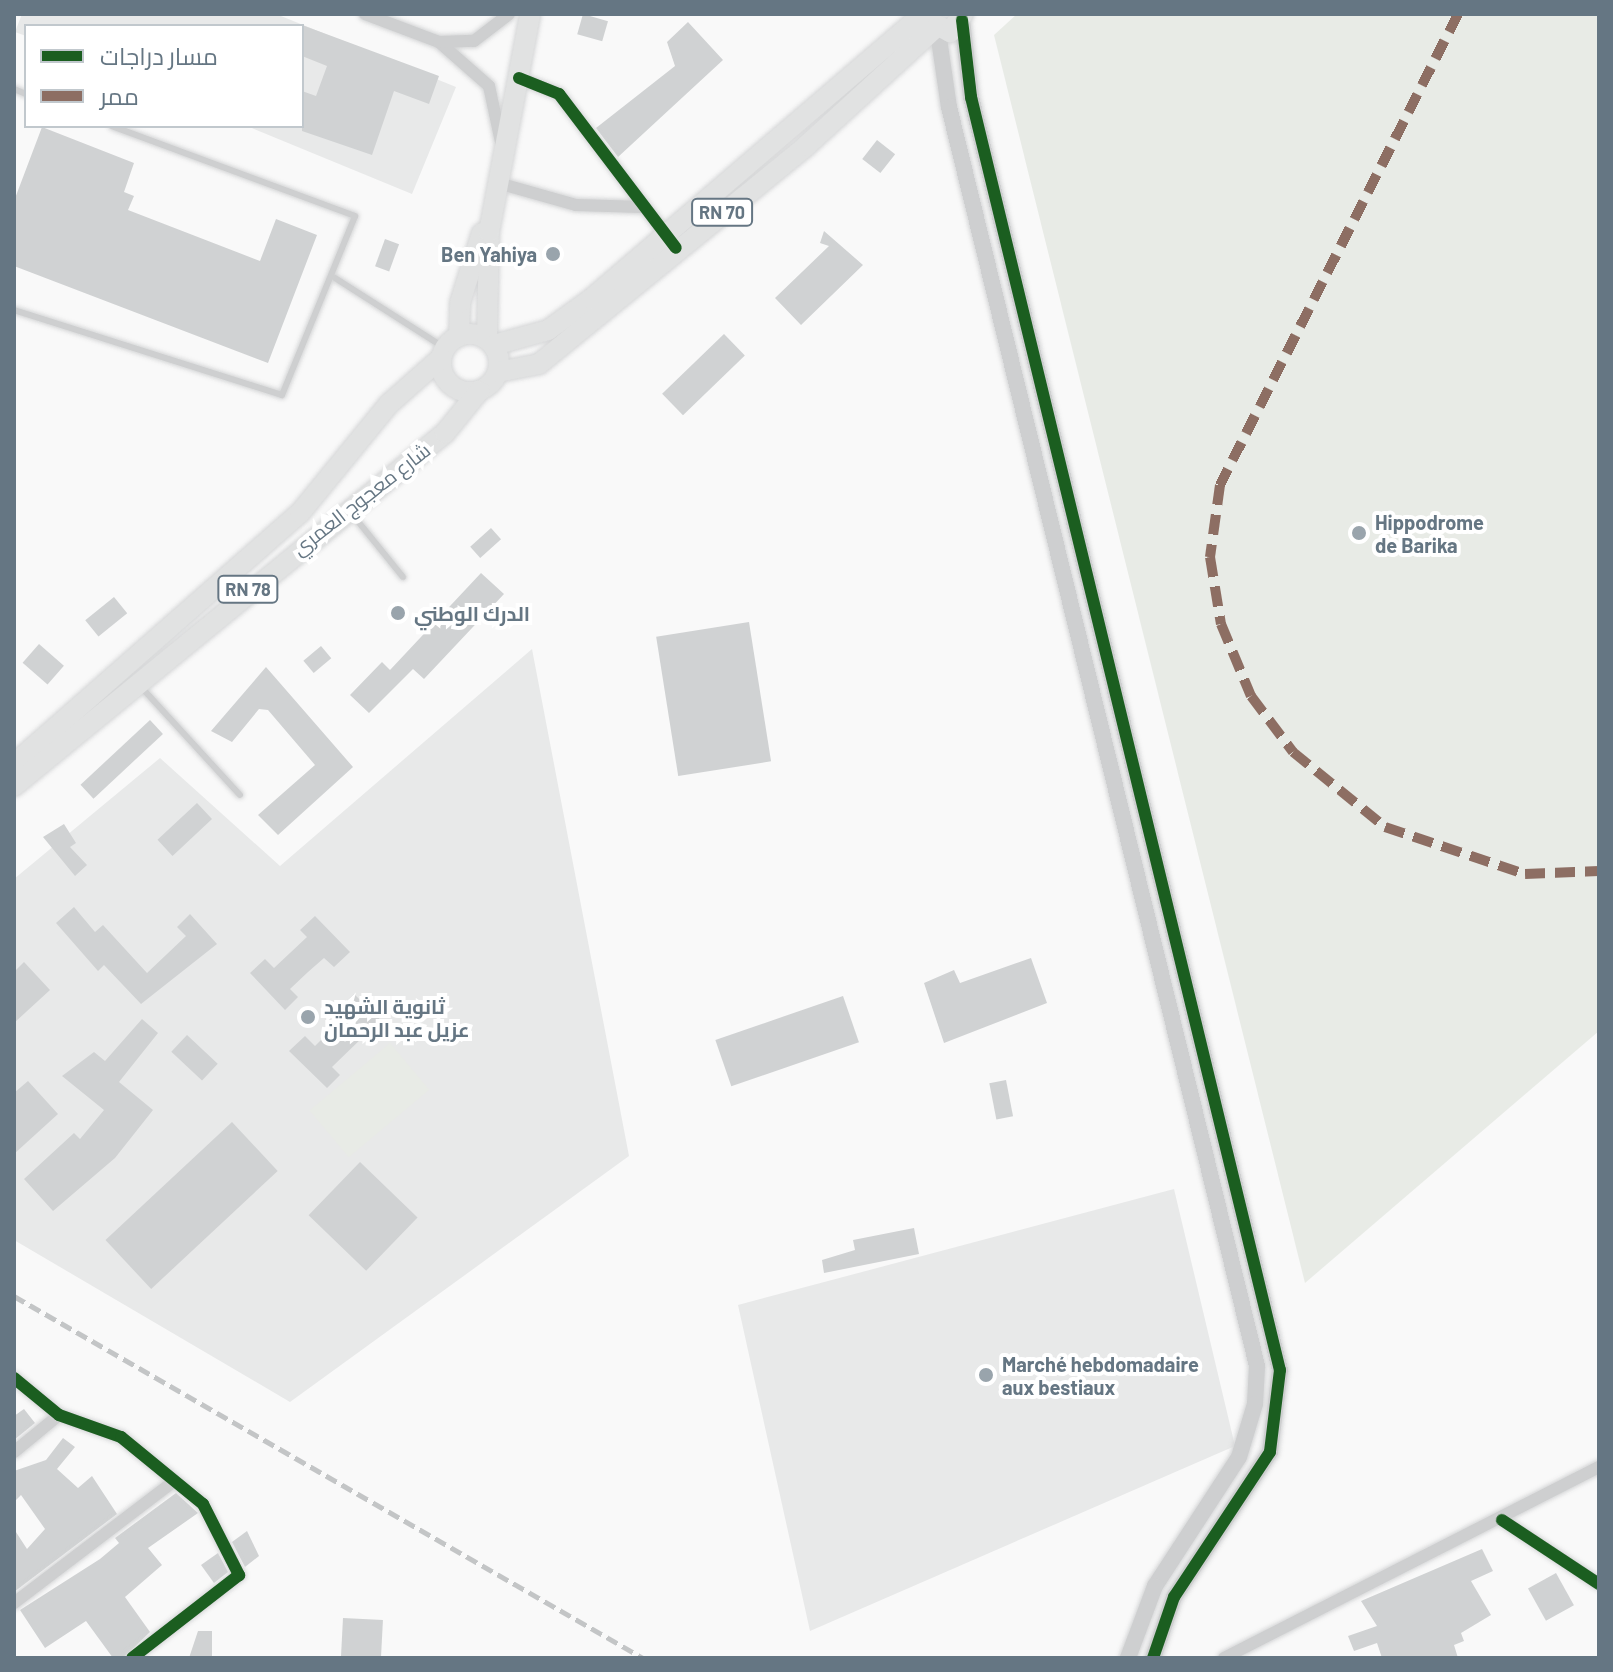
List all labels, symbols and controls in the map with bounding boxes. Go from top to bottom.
legend [24,24,304,128]
text: مسار دراجات [100,41,218,70]
text: ممر [100,81,139,110]
road number: RN 70 [690,198,754,226]
place label: Ben Yahiya [441,242,537,266]
marker: Ben Yahiya [544,245,562,263]
street label: شارع معجوج العمري [287,438,435,560]
place label: Hippodrome de Barika [1375,510,1484,557]
marker: Hippodrome de Barika [1350,524,1368,542]
road number: RN 78 [216,575,280,603]
place label: الدرك الوطني [414,601,530,625]
marker: الدرك الوطني [389,604,407,622]
place label: ثانوية الشهيد عزيل عبد الرحمان [324,994,470,1041]
marker: ثانوية الشهيد عزيل عبد الرحمان [299,1008,317,1026]
place label: Marché hebdomadaire aux bestiaux [1002,1352,1199,1399]
marker: Marché hebdomadaire aux bestiaux [977,1366,995,1384]

